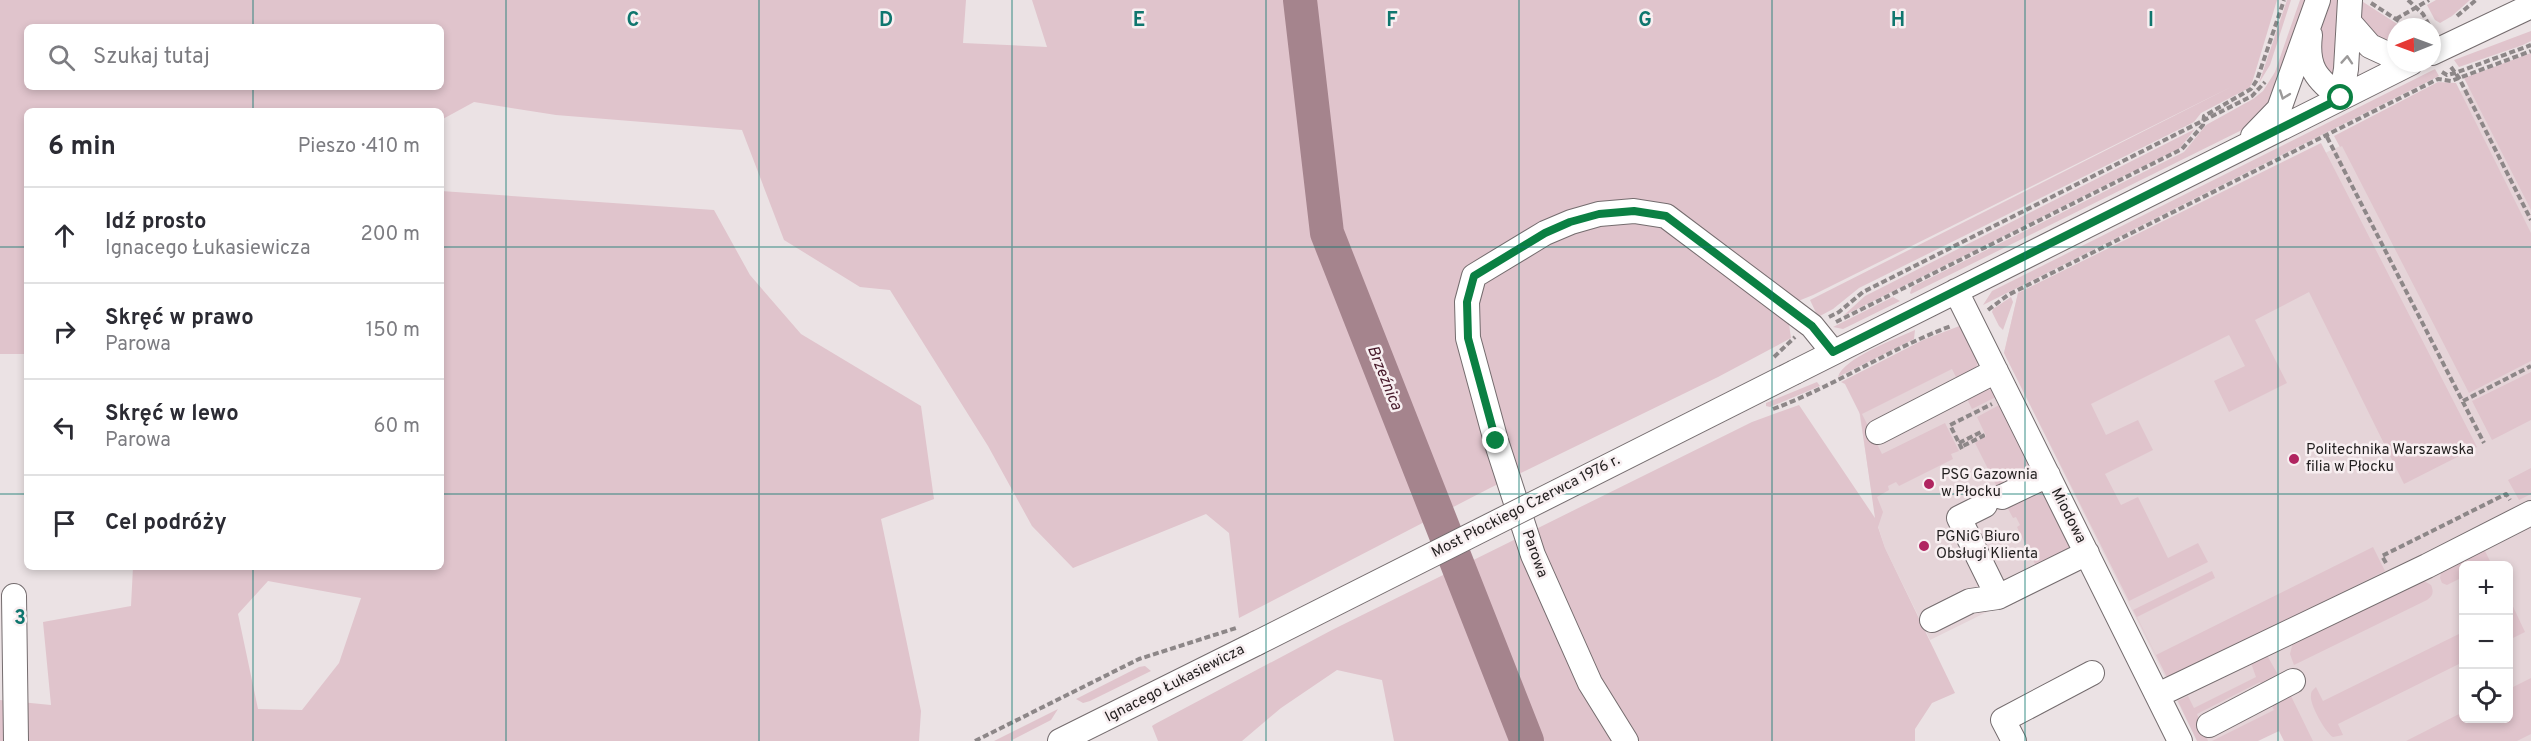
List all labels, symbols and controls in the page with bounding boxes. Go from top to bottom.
text: C [627,8,639,34]
text: D [879,8,893,34]
text: E [1133,8,1145,34]
text: F [1386,8,1398,34]
text: G [1638,8,1652,34]
text: H [1891,8,1905,34]
text: I [2148,8,2154,34]
north arrow [2387,18,2441,72]
search box [24,24,444,90]
icon: search [45,41,78,74]
text: Szukaj tutaj [93,44,210,71]
one-way arrow [2340,55,2353,64]
route start [2327,84,2353,110]
one-way arrow [2279,89,2292,99]
text: 6 min [48,131,116,164]
text: Pieszo · 410 m [298,134,420,160]
text: Idź prosto [105,209,207,236]
icon: ahead [48,219,81,252]
text: 200 m [361,222,420,248]
text: Ignacego Łukasiewicza [105,236,310,262]
text: Skręć w prawo [105,305,254,332]
icon: right [48,315,81,348]
text: 150 m [366,318,420,344]
text: Parowa [105,332,171,358]
water label: Brzeźnica [1362,343,1406,414]
text: Skręć w lewo [105,401,239,428]
icon: left [48,411,81,444]
text: 60 m [374,414,420,440]
route end [1482,427,1508,453]
text: Parowa [105,428,171,454]
place label: Politechnika Warszawska filia w Płocku [2306,441,2474,477]
street label: Most Płockiego Czerwca 1976 r. [1429,451,1623,563]
marker: Politechnika Warszawska filia w Płocku [2287,452,2301,466]
place label: PSG Gazownia w Płocku [1941,466,2038,502]
marker: PSG Gazownia w Płocku [1922,477,1936,491]
street label: Miodowa [2046,485,2090,547]
icon: arrive [48,507,81,540]
text: Cel podróży [105,510,227,537]
street label: Parowa [1517,528,1551,580]
place label: PGNiG Biuro Obsługi Klienta [1936,528,2038,564]
marker: PGNiG Biuro Obsługi Klienta [1917,539,1931,553]
map controls [2459,561,2513,723]
button: + [2459,561,2513,615]
text: 3 [14,606,26,632]
button: − [2459,615,2513,669]
street label: Ignacego Łukasiewicza [1102,641,1248,727]
button: locate [2459,669,2513,723]

